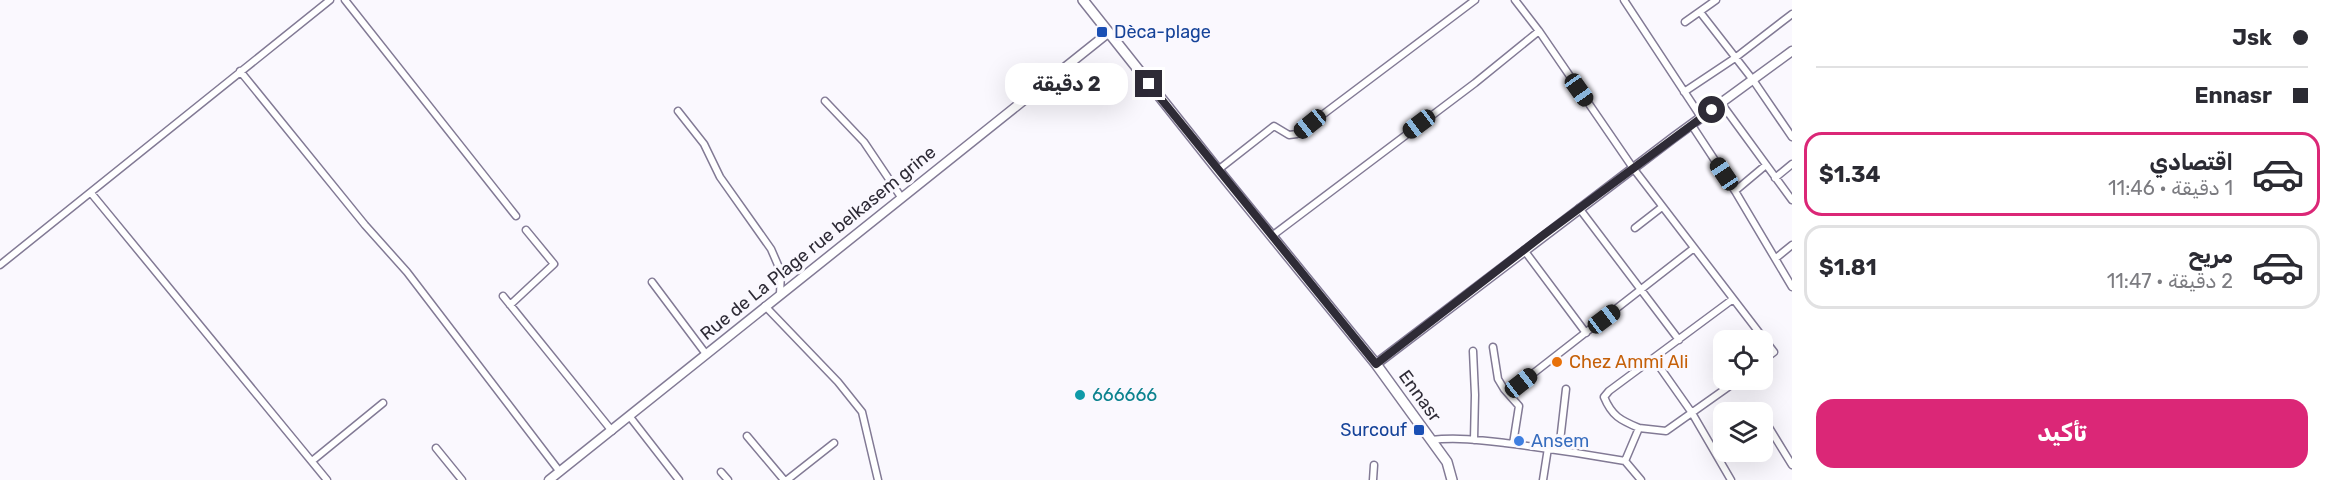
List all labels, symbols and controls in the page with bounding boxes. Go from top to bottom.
place label: Dèca-plage [1114,21,1211,43]
text: Jsk [2232,24,2272,51]
marker: Dèca-plage [1095,25,1109,39]
callout: 2 دقيقة [1005,63,1128,105]
route end [1135,70,1162,97]
car [1561,70,1597,110]
text: 2 دقيقة [1032,72,1101,96]
text: Ennasr [2195,82,2272,109]
route start [1698,96,1725,123]
car [1290,106,1330,142]
car [1399,106,1439,142]
street label: Rue de La Plage rue belkasem grine [696,141,940,345]
icon: car [2251,147,2305,201]
text: اقتصادي [2150,149,2233,176]
car [1706,154,1742,194]
text: $1.34 [1819,161,1880,188]
text: 1 دقيقة · 11:46 [2108,176,2233,200]
icon: car [2251,240,2305,294]
text: مريح [2188,242,2233,269]
text: $1.81 [1819,254,1877,281]
text: 2 دقيقة · 11:47 [2107,269,2233,293]
car [1584,301,1624,337]
map controls [1713,330,1773,462]
button: locate [1713,330,1773,390]
place label: Chez Ammi Ali [1569,351,1688,373]
marker: Chez Ammi Ali [1550,355,1564,369]
car [1501,365,1541,401]
street label: Ennasr [1394,366,1446,426]
place label: 666666 [1092,384,1157,406]
marker: 666666 [1073,388,1087,402]
button: تأكيد [1816,399,2308,468]
button: layers [1713,402,1773,462]
place label: Surcouf [1340,419,1407,441]
marker: Surcouf [1412,423,1426,437]
place label: Ansem [1531,430,1589,452]
marker: Ansem [1512,434,1526,448]

